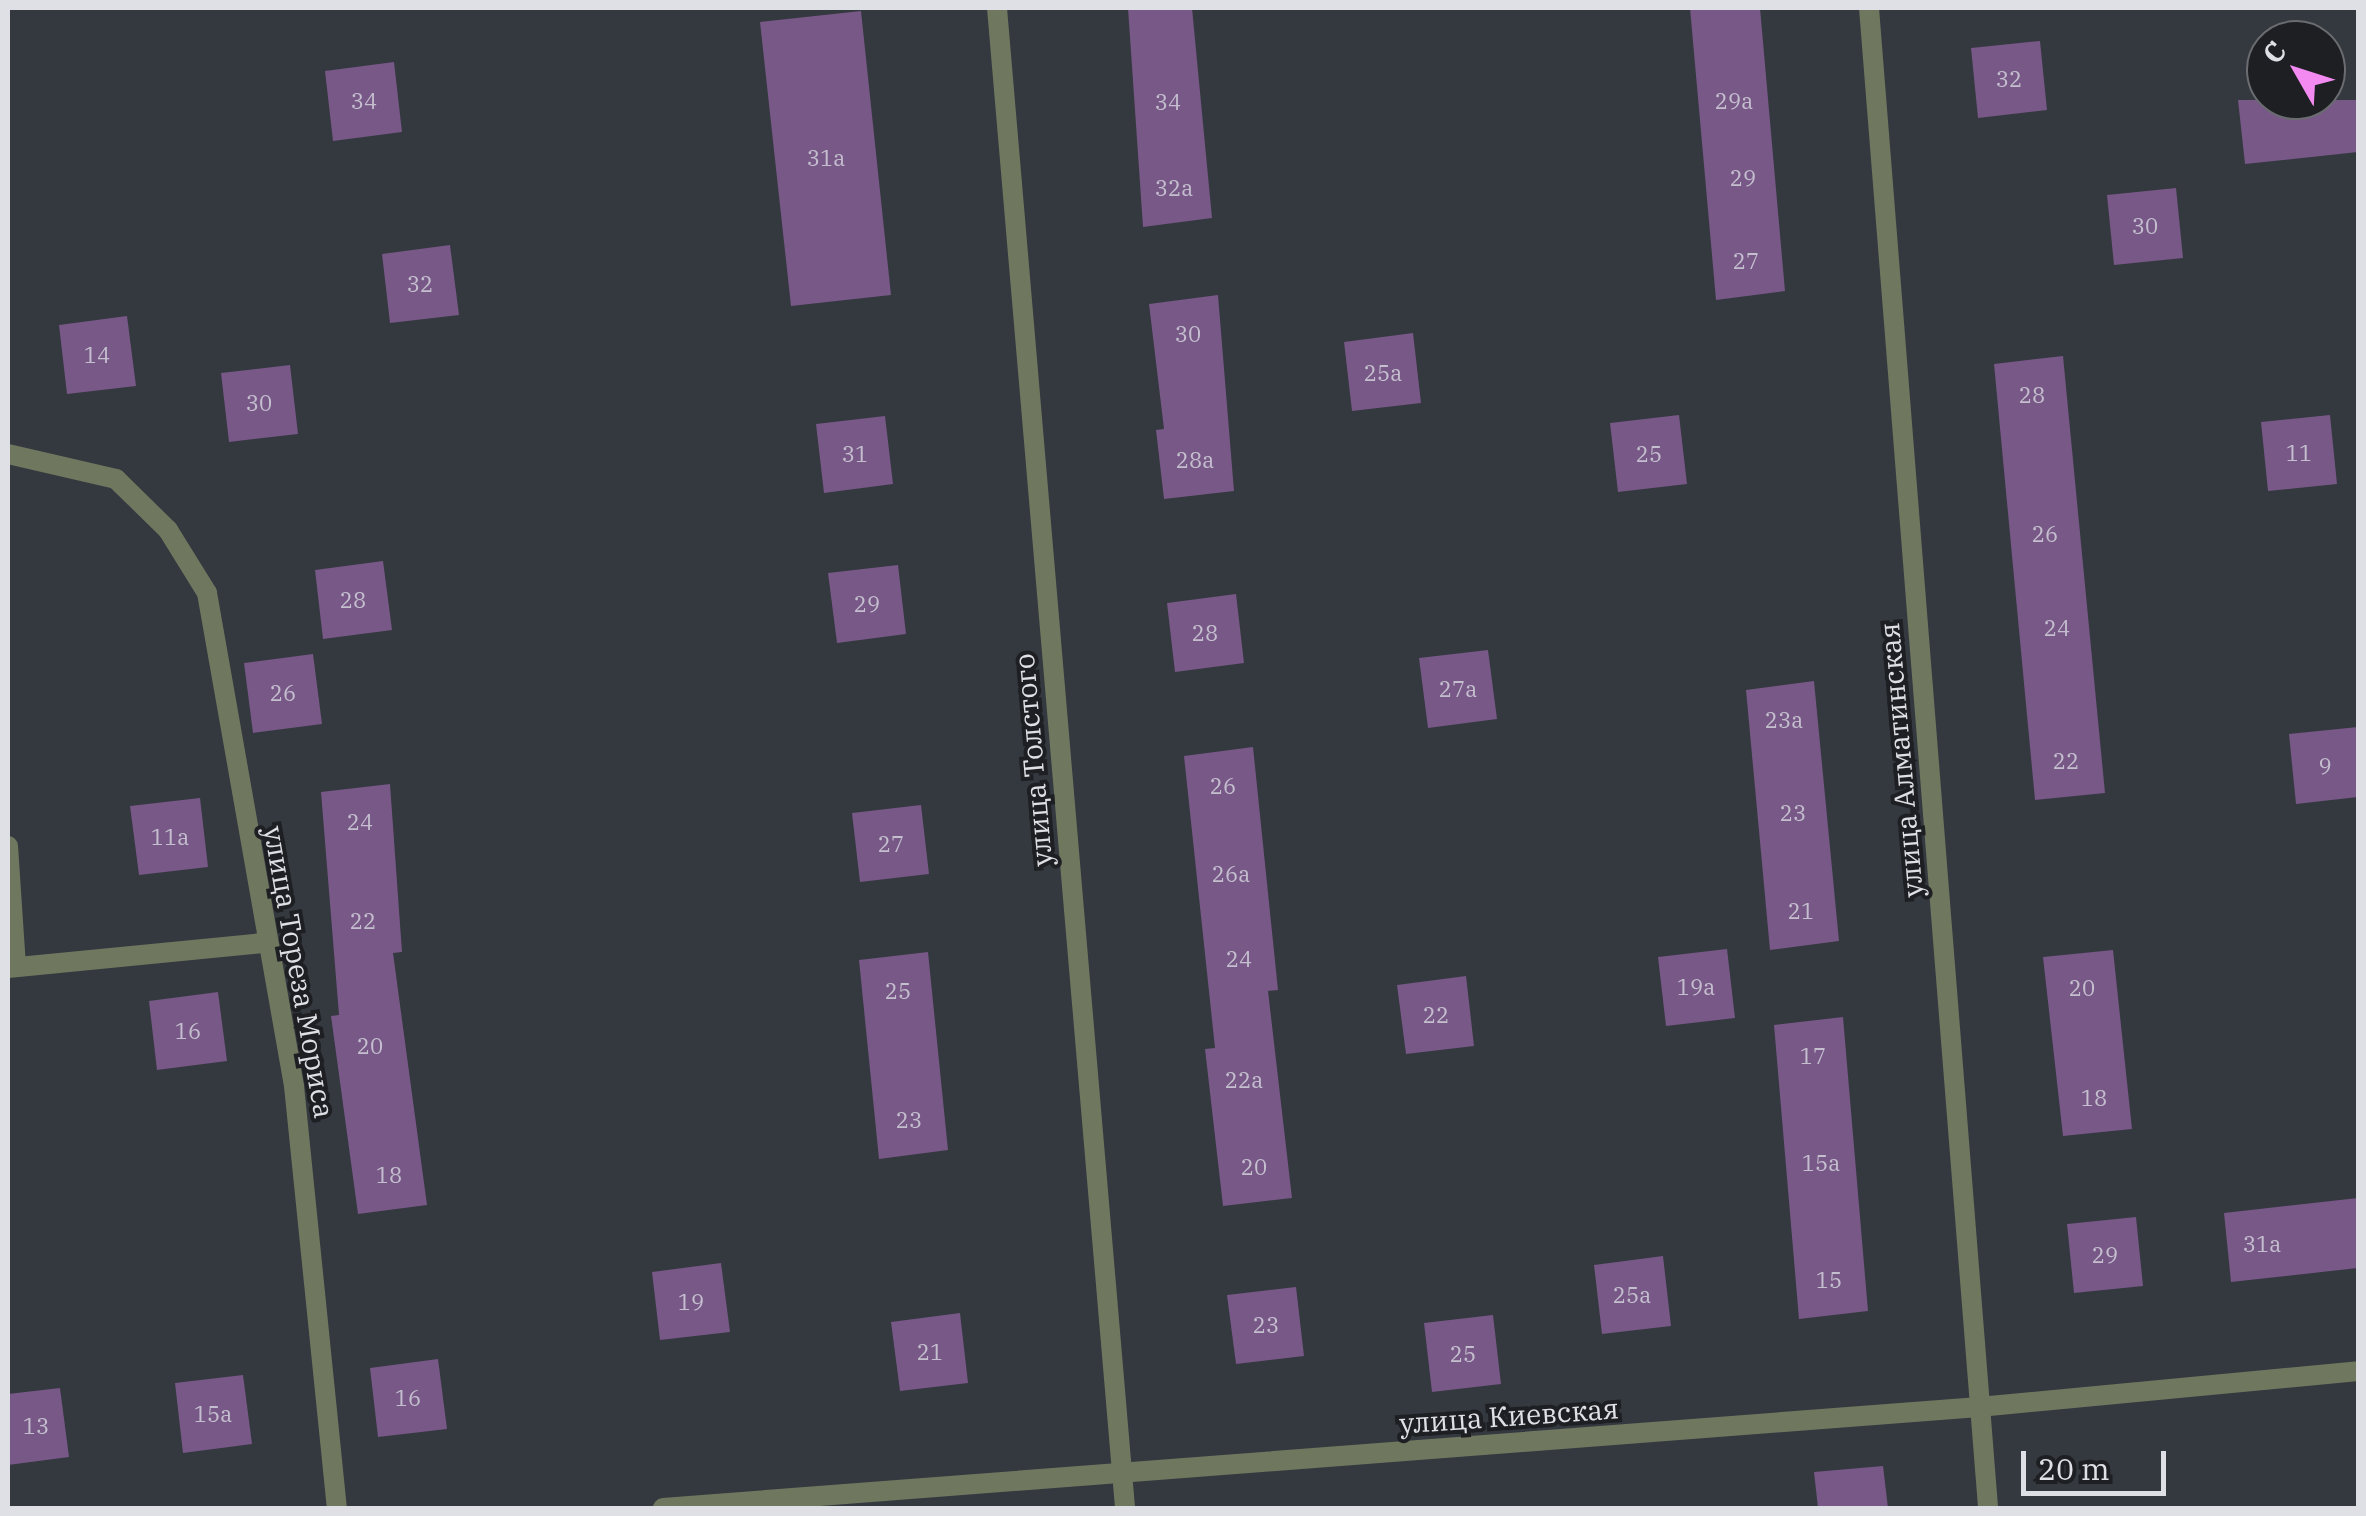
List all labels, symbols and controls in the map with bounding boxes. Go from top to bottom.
north arrow [2246,20,2346,120]
text: С [2254,33,2294,71]
house number: 32 [1996,66,2022,92]
house number: 34 [351,88,377,114]
house number: 29а [1715,88,1753,114]
house number: 34 [1155,89,1181,115]
house number: 31а [807,145,845,171]
house number: 29 [1730,165,1756,191]
house number: 32а [1155,175,1193,201]
house number: 30 [2132,213,2158,239]
house number: 27 [1733,248,1759,274]
house number: 32 [407,271,433,297]
house number: 30 [1175,321,1201,347]
house number: 14 [84,342,110,368]
house number: 25а [1364,360,1402,386]
house number: 28 [2019,382,2045,408]
house number: 30 [246,390,272,416]
house number: 11 [2286,440,2312,466]
house number: 31 [842,441,868,467]
house number: 25 [1636,441,1662,467]
house number: 28а [1176,447,1214,473]
house number: 26 [2032,521,2058,547]
house number: 28 [340,587,366,613]
house number: 29 [854,591,880,617]
house number: 24 [2044,615,2070,641]
house number: 28 [1192,620,1218,646]
street label: улица Алматинская [1872,621,1930,899]
street label: улица Толстого [1007,652,1059,868]
house number: 27а [1439,676,1477,702]
house number: 26 [270,680,296,706]
house number: 23а [1765,707,1803,733]
house number: 22 [2053,748,2079,774]
house number: 9 [2318,753,2332,779]
house number: 26 [1210,773,1236,799]
house number: 23 [1780,800,1806,826]
house number: 24 [347,809,373,835]
street label: улица Тореза Мориса [257,823,341,1121]
house number: 11а [151,824,189,850]
house number: 27 [878,831,904,857]
house number: 26а [1212,861,1250,887]
house number: 21 [1788,898,1814,924]
house number: 22 [350,908,376,934]
house number: 24 [1226,946,1252,972]
house number: 19а [1677,974,1715,1000]
house number: 20 [2069,975,2095,1001]
house number: 25 [885,978,911,1004]
house number: 22 [1423,1002,1449,1028]
house number: 16 [175,1018,201,1044]
house number: 20 [357,1033,383,1059]
house number: 17 [1800,1043,1826,1069]
house number: 22а [1225,1067,1263,1093]
house number: 18 [2081,1085,2107,1111]
house number: 23 [896,1107,922,1133]
house number: 15а [1802,1150,1840,1176]
house number: 20 [1241,1154,1267,1180]
house number: 18 [376,1162,402,1188]
house number: 31а [2243,1231,2281,1257]
house number: 29 [2092,1242,2118,1268]
house number: 15 [1816,1267,1842,1293]
house number: 25а [1613,1282,1651,1308]
house number: 19 [678,1289,704,1315]
house number: 23 [1253,1312,1279,1338]
house number: 21 [917,1339,943,1365]
house number: 25 [1450,1341,1476,1367]
house number: 16 [395,1385,421,1411]
street label: улица Киевская [1398,1392,1620,1440]
house number: 15а [194,1401,232,1427]
house number: 13 [23,1413,49,1439]
scale bar [2026,1431,2171,1493]
text: 20 m [2038,1449,2110,1488]

